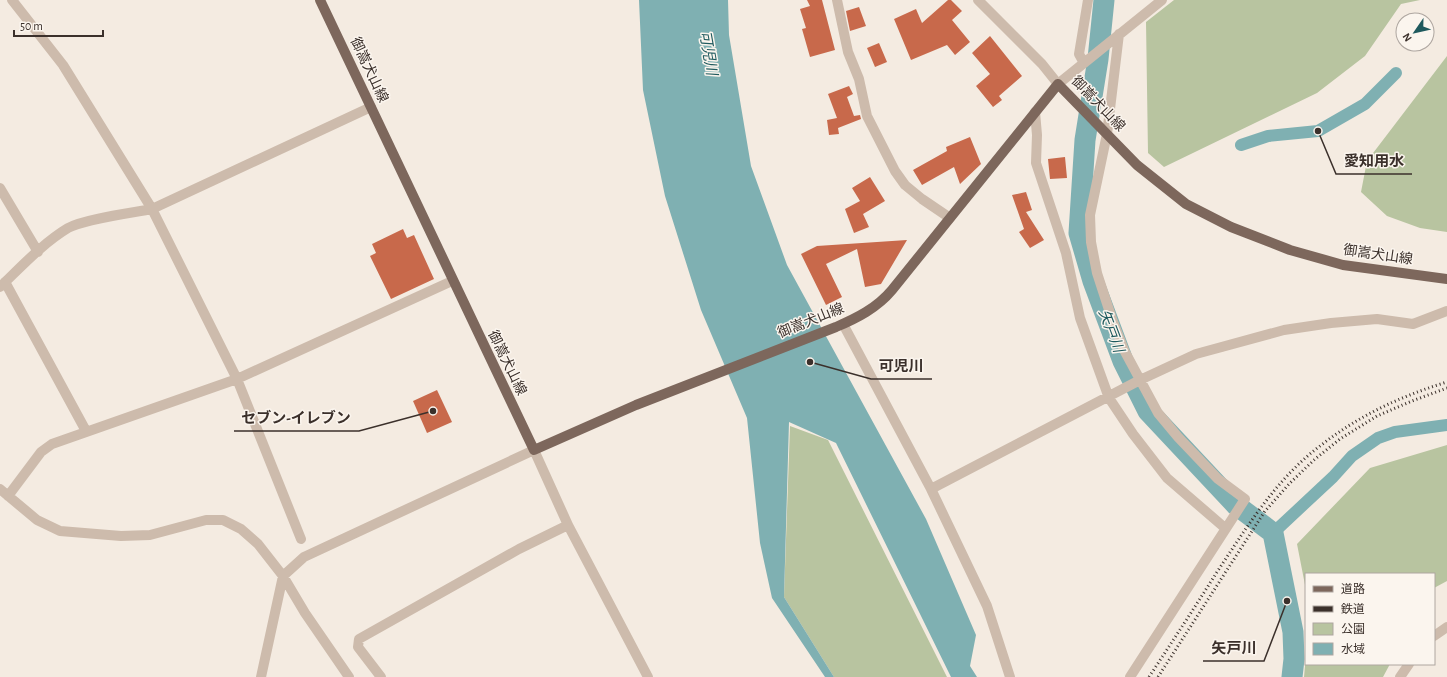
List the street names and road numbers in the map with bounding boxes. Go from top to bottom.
street label: 御嵩犬山線 [348,35,391,105]
street label: 御嵩犬山線 [1069,73,1128,134]
street label: 御嵩犬山線 [1342,242,1414,267]
street label: 御嵩犬山線 [776,300,846,341]
street label: 御嵩犬山線 [485,328,530,398]

